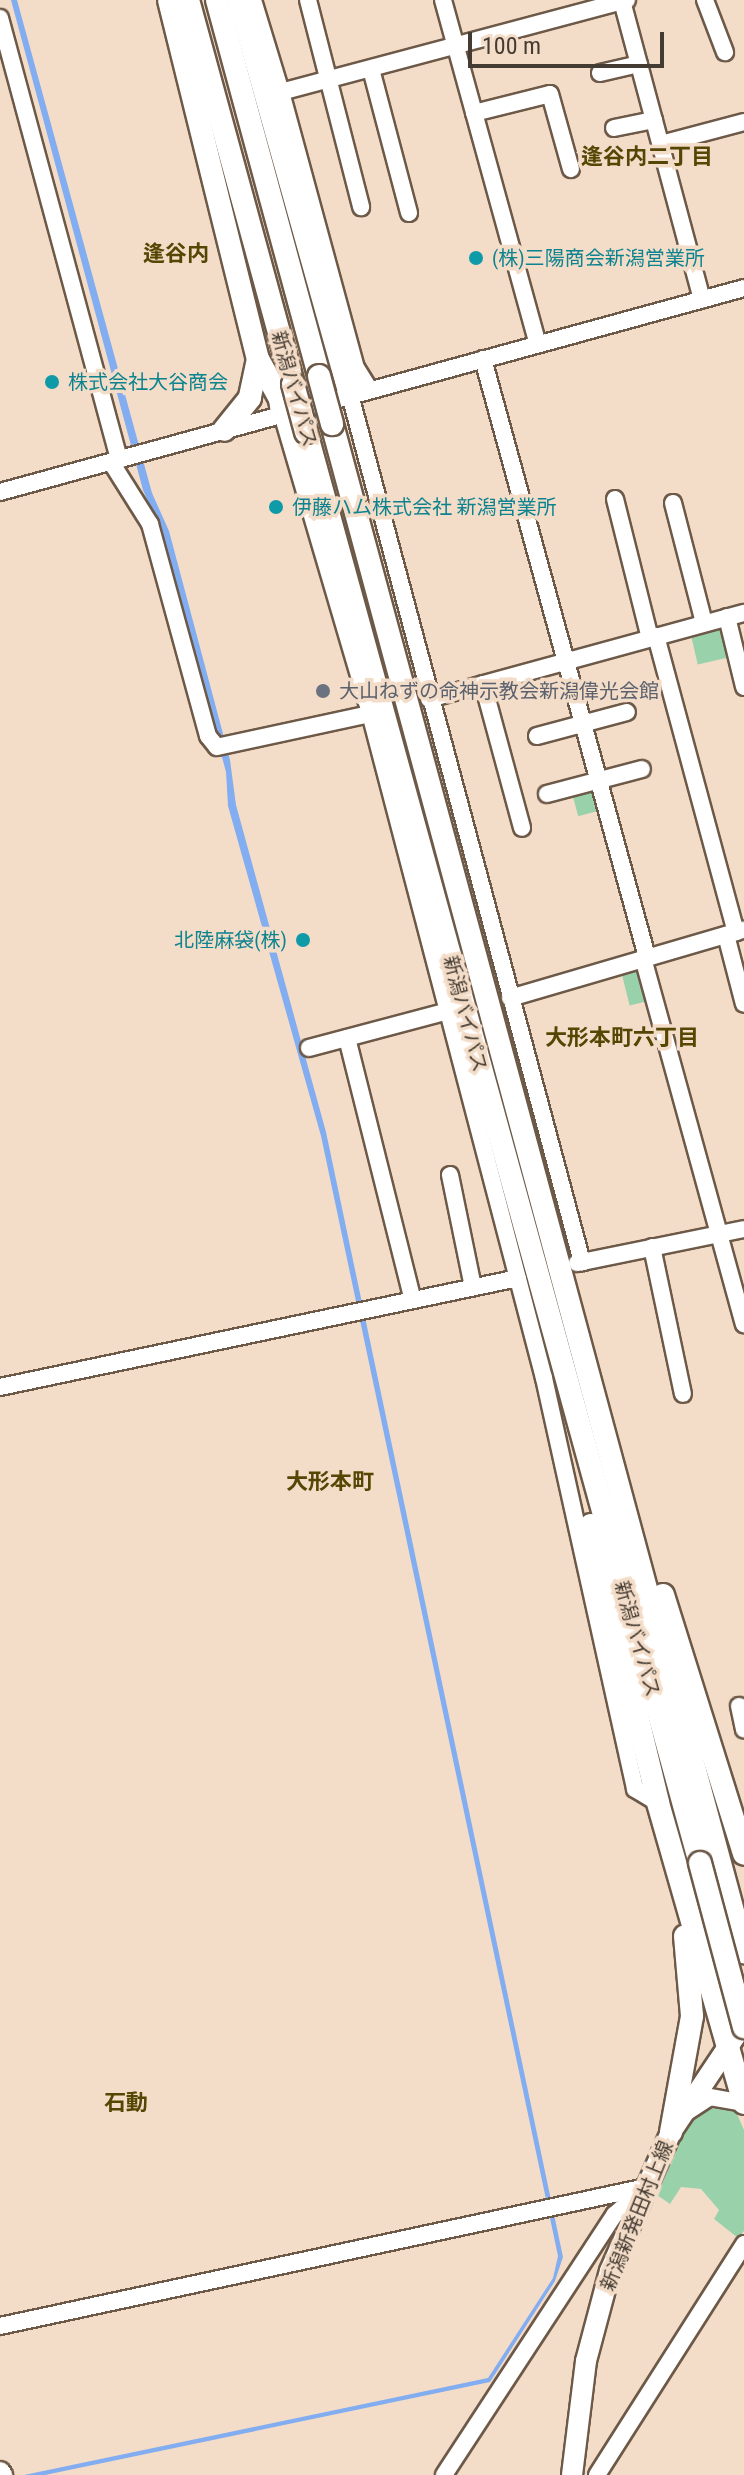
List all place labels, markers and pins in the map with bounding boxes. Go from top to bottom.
place label: (株)三陽商会新潟営業所 [492,246,705,270]
marker: (株)三陽商会新潟営業所 [467,249,485,267]
place label: 株式会社大谷商会 [68,370,228,394]
marker: 株式会社大谷商会 [43,373,61,391]
place label: 伊藤ハム株式会社 新潟営業所 [292,495,557,519]
marker: 伊藤ハム株式会社 新潟営業所 [267,498,285,516]
place label: 大山ねずの命神示教会新潟偉光会館 [339,679,659,703]
marker: 大山ねずの命神示教会新潟偉光会館 [314,682,332,700]
place label: 北陸麻袋(株) [174,928,287,952]
marker: 北陸麻袋(株) [294,931,312,949]

